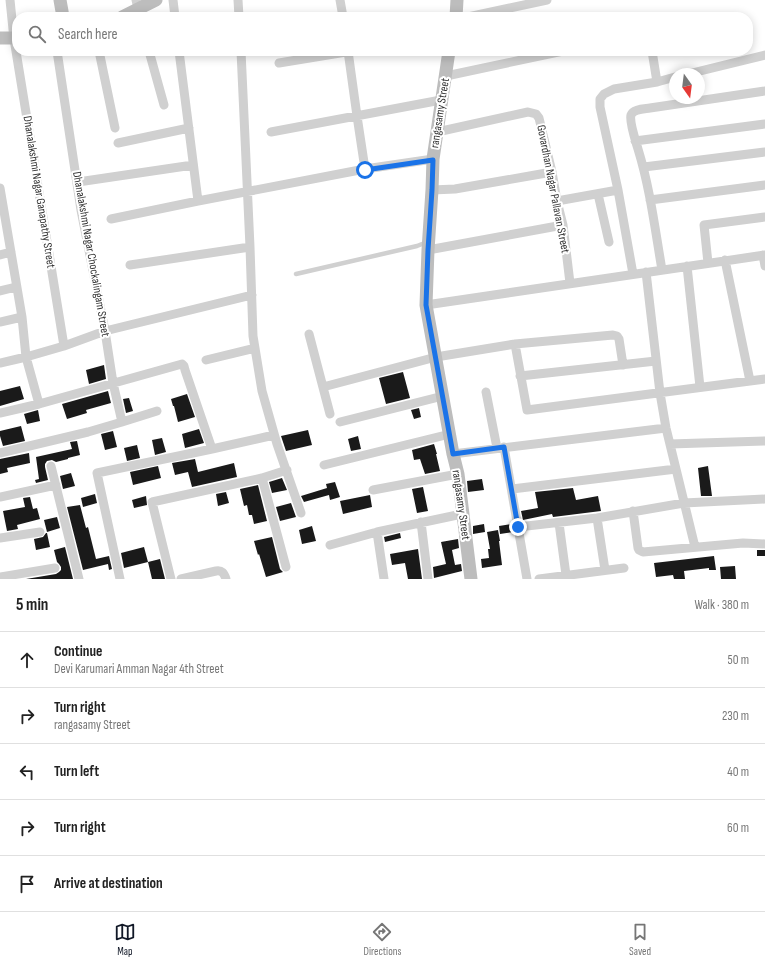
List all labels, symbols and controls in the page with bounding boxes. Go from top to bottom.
search box [12,12,753,56]
icon: search [26,23,48,45]
text: Search here [58,25,118,44]
north arrow [669,68,705,104]
street label: rangasamy Street [427,77,453,149]
street label: Dhanalakshmi Nagar Ganapathy Street [20,115,58,269]
street label: Govardhan Nagar Pallavan Street [533,124,573,255]
route start [356,161,374,179]
street label: Dhanalakshmi Nagar Chockalingam Street [69,170,113,338]
street label: rangasamy Street [449,469,473,541]
route end [509,518,527,536]
text: 5 min [16,595,48,615]
text: Walk · 380 m [694,597,749,613]
text: Continue [54,642,103,661]
icon: ahead [16,649,38,671]
text: 50 m [728,652,749,668]
text: Devi Karumari Amman Nagar 4th Street [54,661,224,677]
text: Turn right [54,698,106,717]
icon: right [16,705,38,727]
text: 230 m [722,708,749,724]
text: rangasamy Street [54,717,131,733]
icon: left [16,761,38,783]
text: Turn left [54,762,99,781]
text: 40 m [727,764,749,780]
icon: right [16,817,38,839]
text: Turn right [54,818,106,837]
text: 60 m [727,820,749,836]
icon: arrive [16,873,38,895]
text: Arrive at destination [54,874,163,893]
tab: Map [114,921,136,958]
tab: Directions [364,921,401,958]
tab: Saved [629,921,651,958]

